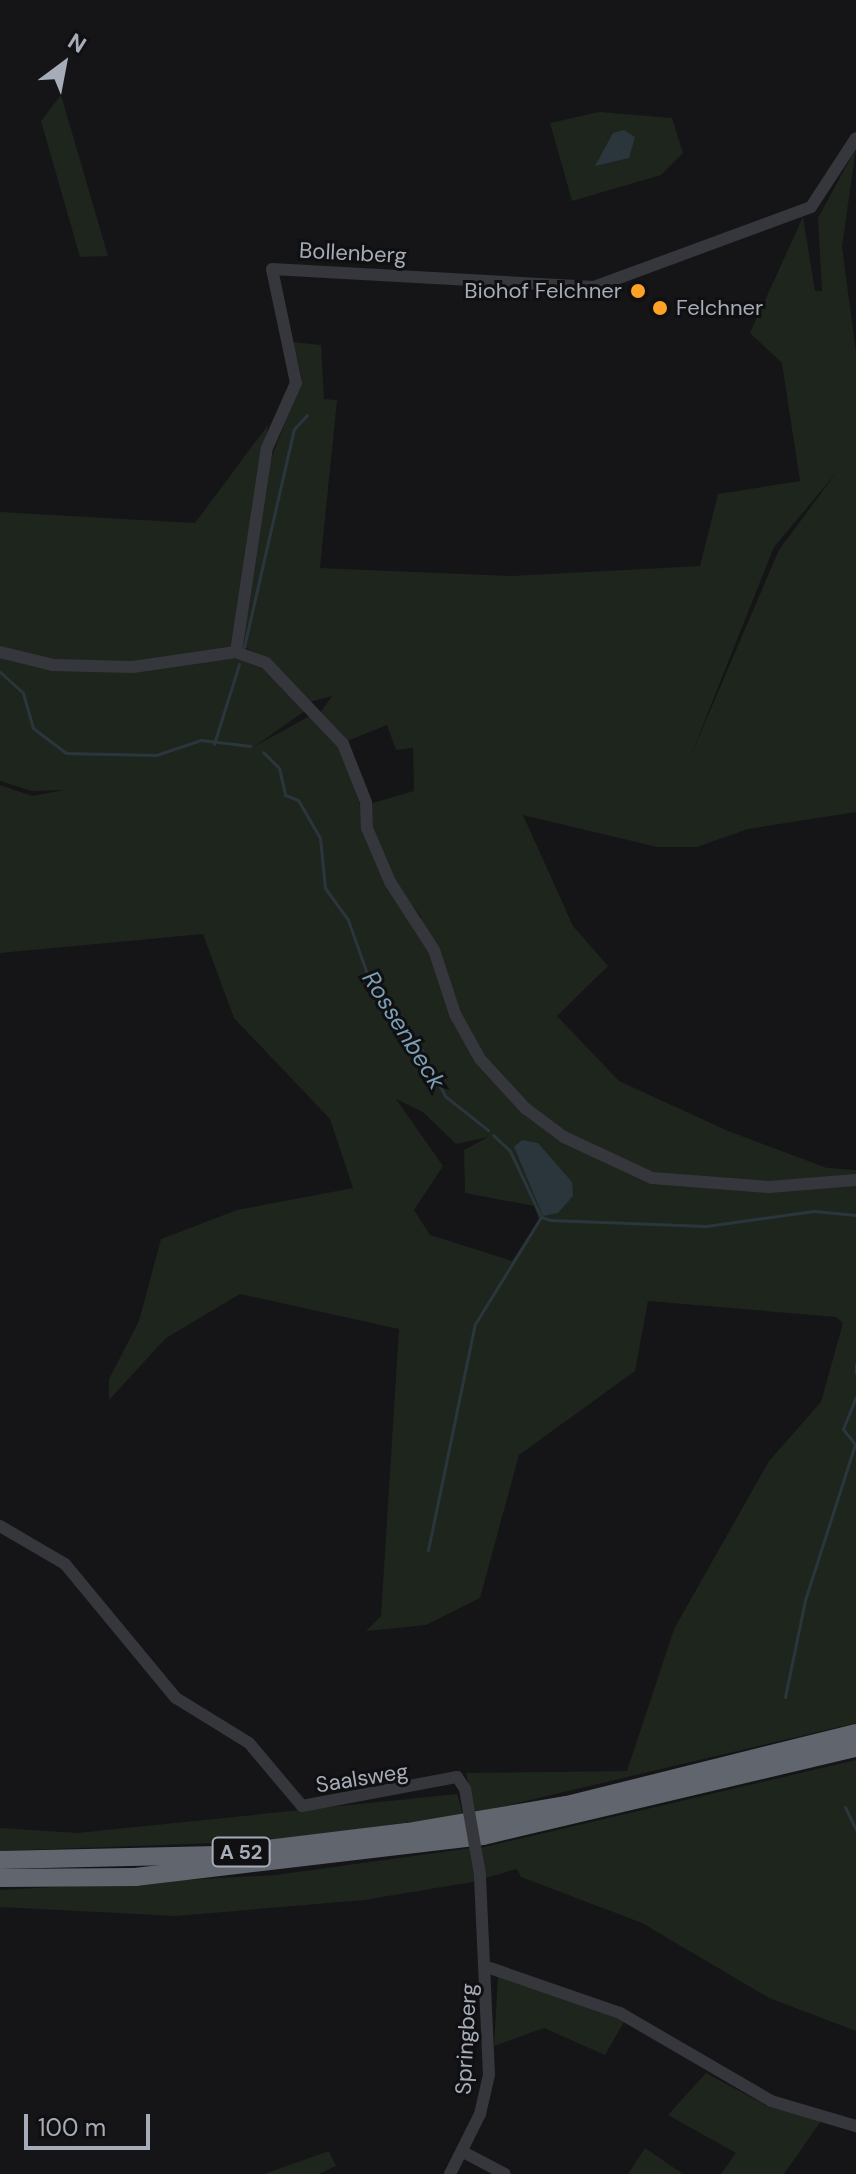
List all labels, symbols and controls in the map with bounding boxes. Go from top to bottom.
north arrow [24,24,104,104]
text: N [62,27,91,60]
street label: Bollenberg [299,237,407,269]
place label: Biohof Felchner [464,278,622,304]
marker: Biohof Felchner [629,282,647,300]
place label: Felchner [676,295,763,321]
marker: Felchner [651,299,669,317]
water label: Rossenbeck [356,966,452,1094]
street label: Saalsweg [314,1758,410,1798]
road number: A 52 [211,1836,271,1868]
street label: Springberg [450,1983,482,2095]
scale bar [28,2098,154,2148]
text: 100 m [38,2112,106,2143]

